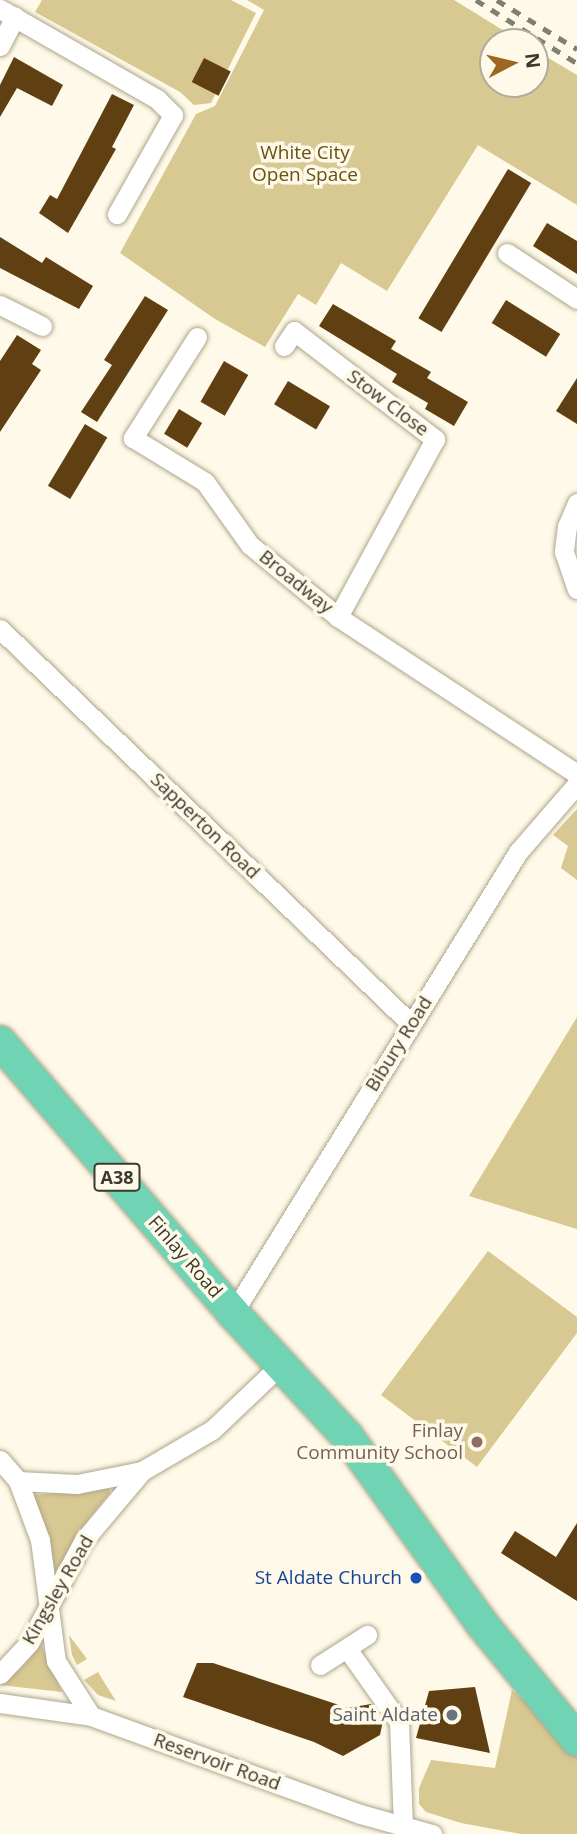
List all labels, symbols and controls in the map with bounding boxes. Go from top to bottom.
north arrow [479,28,549,98]
text: N [519,51,547,70]
park label: White City Open Space [252,142,358,186]
street label: Stow Close [343,365,433,441]
street label: Broadway [254,545,338,619]
street label: Sapperton Road [146,768,264,884]
street label: Bibury Road [361,992,437,1096]
road number: A38 [92,1162,142,1192]
street label: Finlay Road [143,1211,227,1303]
place label: Finlay Community School [296,1420,463,1464]
marker: Finlay Community School [469,1434,485,1450]
street label: Kingsley Road [17,1531,99,1649]
place label: St Aldate Church [255,1567,402,1589]
marker: St Aldate Church [408,1570,424,1586]
place label: Saint Aldate [332,1704,438,1726]
marker: Saint Aldate [444,1707,460,1723]
street label: Reservoir Road [150,1728,284,1796]

